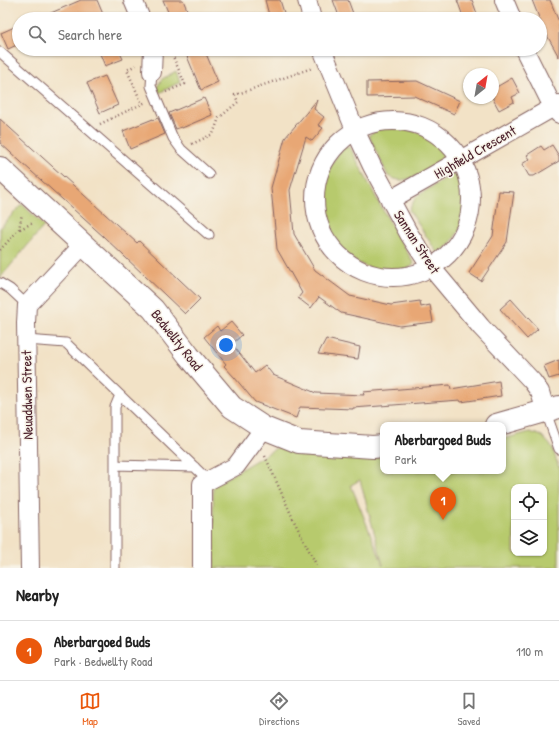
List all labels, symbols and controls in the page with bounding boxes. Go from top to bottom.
search box [12,12,547,56]
icon: search [26,23,48,45]
text: Search here [58,24,122,45]
north arrow [463,68,499,104]
street label: Highfield Crescent [430,120,520,184]
street label: Sannan Street [390,206,445,277]
street label: Bedwellty Road [147,305,208,375]
your location [216,335,236,355]
street label: Neuaddwen Street [16,350,37,440]
popup [380,422,506,474]
text: Aberbargoed Buds [395,429,491,450]
text: Park [395,450,417,468]
map controls [511,484,547,556]
button: locate [511,484,547,520]
pin: 1 [430,487,456,520]
button: layers [511,520,547,556]
text: Nearby [16,583,59,606]
text: Aberbargoed Buds [54,631,150,652]
text: 1 [27,642,31,660]
text: 110 m [516,642,543,660]
text: Park · Bedwellty Road [54,652,152,670]
tab: Map [79,690,101,728]
tab: Directions [259,690,300,728]
tab: Saved [458,690,480,728]

